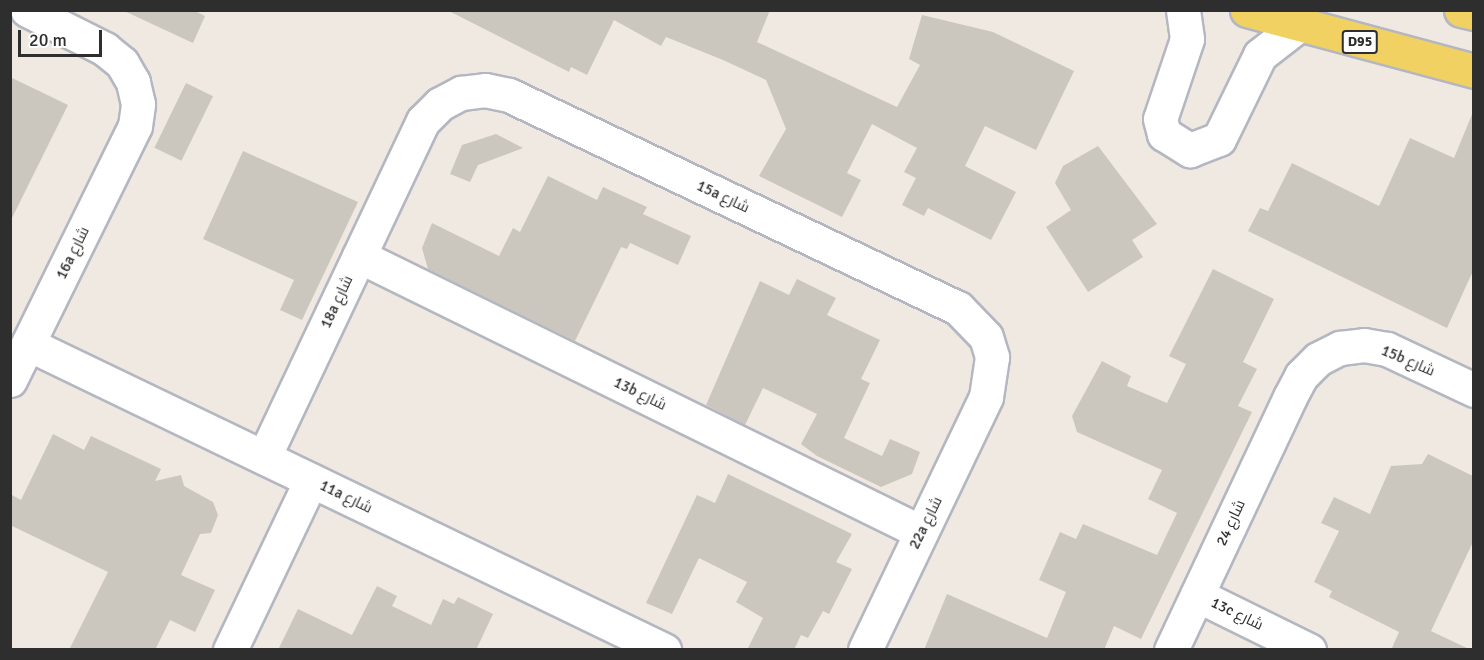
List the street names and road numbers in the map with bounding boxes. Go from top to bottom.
road number: D95 [1340,31,1380,53]
street label: 15a شارع [694,177,752,217]
street label: 16a شارع [53,224,93,282]
street label: 18a شارع [317,273,357,331]
street label: 15b شارع [1378,342,1438,380]
street label: 13b شارع [611,374,669,414]
street label: 11a شارع [317,477,375,517]
street label: 22a شارع [906,494,946,552]
street label: شارع 24 [1213,497,1249,549]
street label: 13c شارع [1208,594,1266,634]

